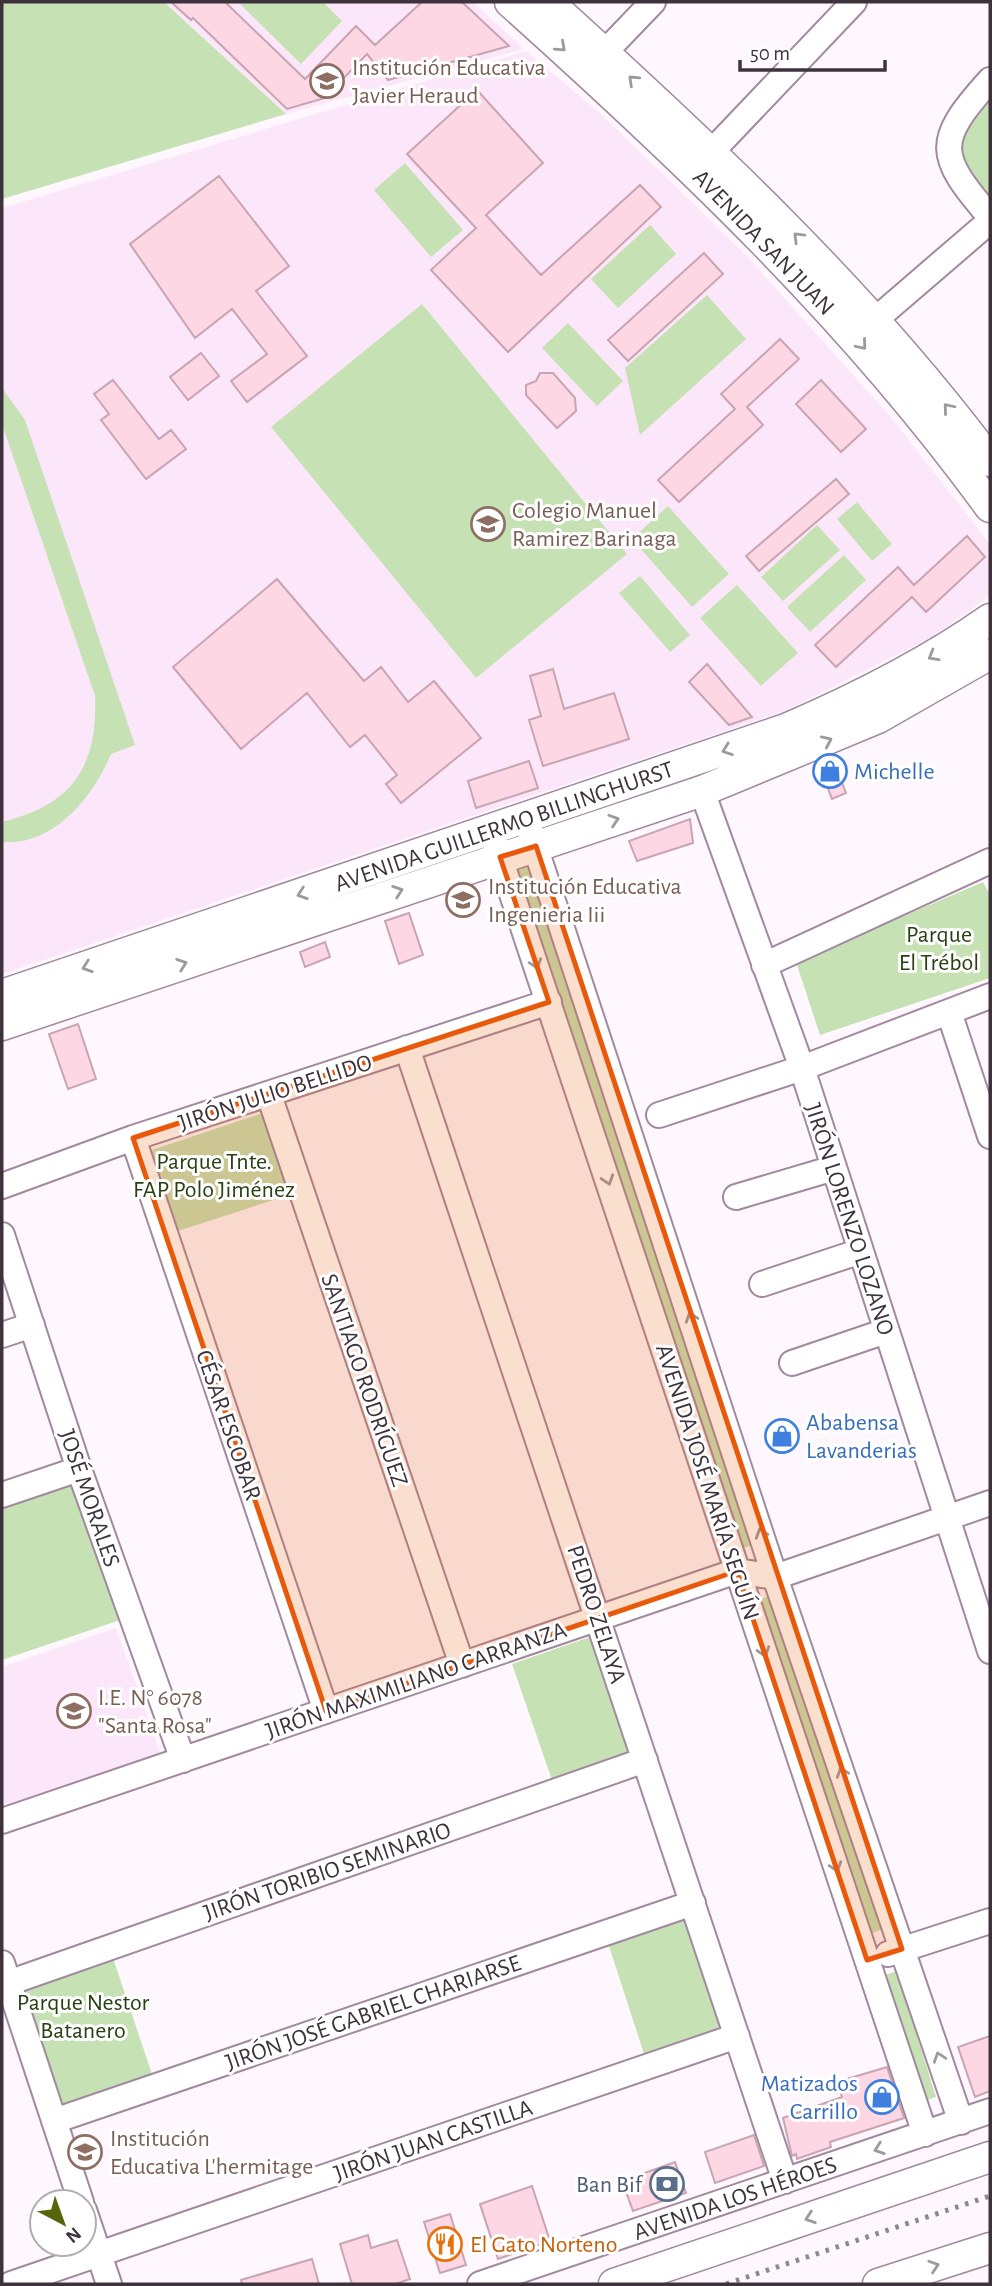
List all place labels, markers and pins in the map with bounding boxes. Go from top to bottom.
place label: Institución Educativa Javier Heraud [352,56,546,108]
school or university icon: Institución Educativa Javier Heraud [308,62,346,100]
place label: Colegio Manuel Ramirez Barinaga [512,499,677,551]
school or university icon: Colegio Manuel Ramirez Barinaga [469,505,507,543]
shop icon: Michelle [811,752,849,790]
place label: Michelle [854,760,934,784]
place label: Institución Educativa Ingenieria Iii [488,875,682,927]
school or university icon: Institución Educativa Ingenieria Iii [444,881,482,919]
place label: Ababensa Lavanderias [806,1411,917,1463]
shop icon: Ababensa Lavanderias [763,1417,801,1455]
place label: I.E. N° 6078 "Santa Rosa" [98,1686,212,1738]
school or university icon: I.E. N° 6078 "Santa Rosa" [55,1692,93,1730]
place label: Matizados Carrillo [761,2072,858,2124]
shop icon: Matizados Carrillo [863,2078,901,2116]
place label: Institución Educativa L'hermitage [110,2127,313,2179]
school or university icon: Institución Educativa L'hermitage [66,2133,104,2171]
bank icon: Ban Bif [648,2165,686,2203]
place label: Ban Bif [576,2173,644,2197]
restaurant icon: El Gato Norteno [426,2225,464,2263]
place label: El Gato Norteno [470,2233,618,2257]

